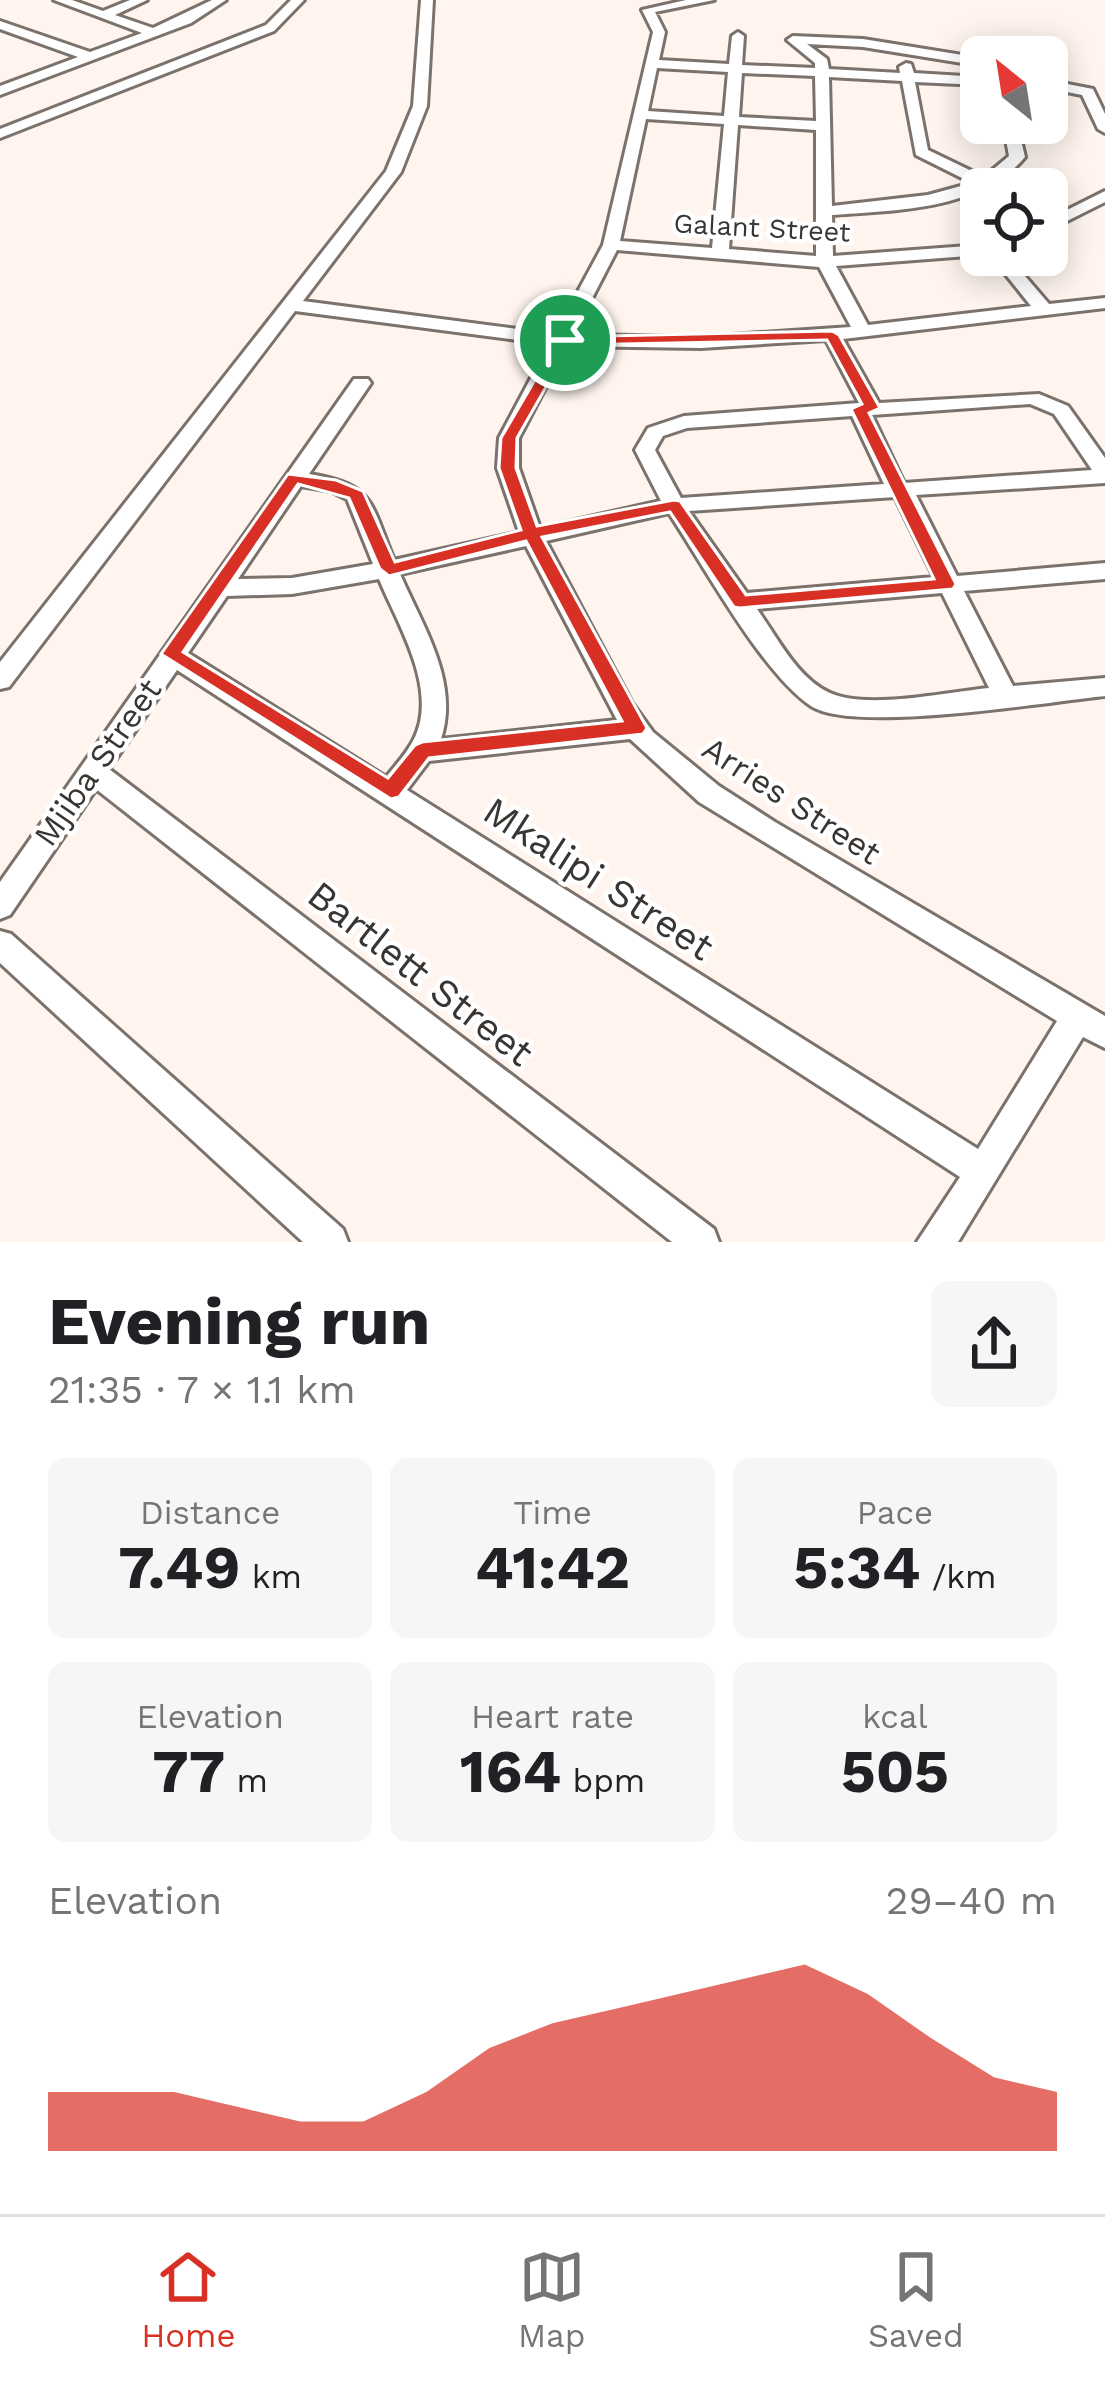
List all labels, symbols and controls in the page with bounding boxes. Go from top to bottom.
north arrow [960,36,1068,144]
map controls [960,36,1068,276]
button: locate [960,168,1068,276]
street label: Galant Street [673,207,851,249]
pin [514,289,616,391]
icon: arrive [532,307,598,373]
street label: Mjiba Street [26,671,169,853]
street label: Arries Street [695,728,888,873]
street label: Mkalipi Street [475,787,722,969]
street label: Bartlett Street [299,872,542,1075]
button: share [931,1281,1057,1407]
text: Evening run [48,1283,430,1360]
text: 21:35 · 7 × 1.1 km [48,1367,356,1412]
text: Distance [140,1493,280,1532]
text: Time [513,1493,592,1532]
text: Pace [857,1493,933,1532]
text: 7.49 [118,1532,241,1603]
text: 41:42 [475,1532,630,1603]
text: 5:34 [793,1532,921,1603]
text: km [241,1557,302,1596]
text: /km [921,1557,996,1596]
text: Elevation [137,1697,284,1736]
text: Heart rate [471,1697,634,1736]
text: kcal [862,1697,928,1736]
text: 77 [152,1736,225,1807]
text: 164 [460,1736,561,1807]
text: 505 [841,1736,949,1807]
text: m [225,1761,268,1800]
text: bpm [561,1761,645,1800]
text: Elevation [48,1878,222,1923]
text: 29–40 m [886,1878,1057,1923]
tab: Home [141,2244,236,2355]
tab: Map [518,2244,585,2355]
tab: Saved [868,2244,964,2355]

